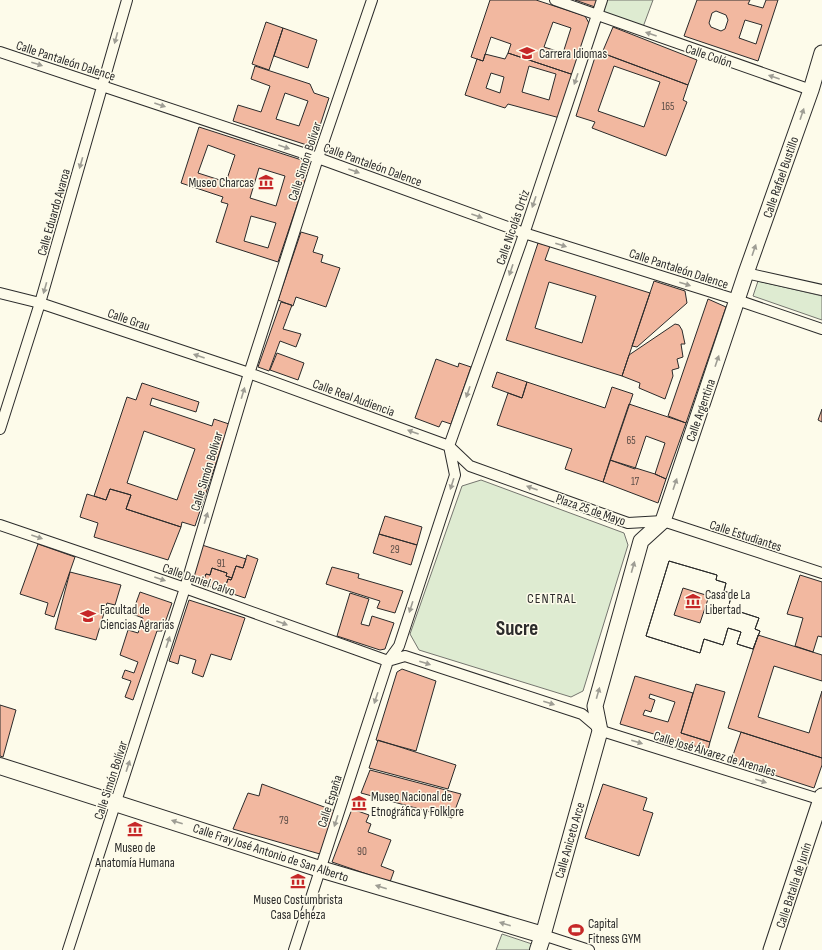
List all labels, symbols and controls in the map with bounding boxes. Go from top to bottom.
one-way arrow [645,31,657,37]
one-way arrow [113,32,119,44]
street label: Calle Pantaleón Dalence [14,37,117,85]
street label: Calle Colón [683,41,734,71]
school or university icon: Carrera Idiomas [518,44,536,62]
place label: Carrera Idiomas [539,46,607,62]
one-way arrow [31,61,43,67]
one-way arrow [572,73,578,85]
one-way arrow [767,74,779,80]
house number: 165 [661,100,675,113]
one-way arrow [155,103,167,109]
one-way arrow [799,108,805,120]
street label: Calle Simón Bolívar [285,120,325,203]
street label: Calle Rafael Bustillo [760,135,802,220]
street label: Calle Pantaleón Dalence [321,140,424,190]
one-way arrow [278,144,290,150]
one-way arrow [78,157,84,169]
street label: Calle Eduardo Avaroa [34,167,74,258]
one-way arrow [349,169,361,175]
museum icon: Museo Charcas [257,173,275,191]
place label: Museo Charcas [188,175,254,191]
street label: Calle Nicolás Ortiz [493,187,533,267]
one-way arrow [531,197,537,209]
one-way arrow [471,213,483,219]
one-way arrow [556,242,568,248]
one-way arrow [752,244,758,256]
street label: Calle Pantaleón Dalence [627,245,730,293]
one-way arrow [508,264,514,276]
one-way arrow [680,281,692,287]
one-way arrow [42,282,48,294]
street label: Calle Grau [105,305,152,335]
one-way arrow [193,353,205,359]
one-way arrow [714,354,720,366]
street label: Calle Real Audiencia [310,376,397,420]
street label: Calle Argentina [683,377,719,444]
one-way arrow [240,387,246,399]
one-way arrow [465,387,471,399]
street label: Calle Simón Bolívar [187,429,227,513]
one-way arrow [406,429,418,435]
house number: 65 [626,434,636,447]
house number: 17 [631,475,640,488]
one-way arrow [672,477,678,489]
one-way arrow [449,478,455,490]
one-way arrow [525,485,537,491]
street label: Plaza 25 de Mayo [554,491,628,529]
one-way arrow [203,511,209,523]
street label: Calle Estudiantes [708,517,784,555]
one-way arrow [31,535,43,541]
house number: 29 [390,543,400,556]
house number: 91 [217,557,226,570]
street label: Calle Daniel Calvo [160,560,237,600]
one-way arrow [630,561,636,573]
one-way arrow [154,577,166,583]
place label: Casa de La Libertad [705,587,750,618]
district label: CENTRAL [527,590,577,607]
museum icon: Casa de La Libertad [684,592,702,610]
place label: Facultad de Ciencias Agrarias [100,602,174,633]
one-way arrow [408,602,414,614]
school or university icon: Facultad de Ciencias Agrarias [79,607,97,625]
district label: Sucre [496,616,538,641]
one-way arrow [277,620,289,626]
one-way arrow [165,636,171,648]
one-way arrow [419,660,431,666]
one-way arrow [596,686,602,699]
one-way arrow [373,692,379,704]
one-way arrow [543,700,555,706]
street label: Calle José Álvarez de Arenales [652,728,778,780]
street label: Calle Simón Bolívar [91,739,131,822]
one-way arrow [632,739,644,745]
one-way arrow [125,759,131,771]
street label: Calle España [314,773,346,830]
one-way arrow [756,778,768,784]
place label: Museo Nacional de Etnográfica y Folklore [371,789,464,820]
museum icon: Museo Nacional de Etnográfica y Folklore [350,794,368,812]
street label: Calle Aniceto Arce [551,800,588,880]
house number: 79 [279,814,289,827]
one-way arrow [333,816,339,828]
one-way arrow [170,819,182,825]
museum icon: Museo de Anatomía Humana [126,820,144,838]
street label: Calle Fray José Antonio de San Alberto [191,820,351,886]
place label: Museo de Anatomía Humana [94,840,175,871]
street label: Calle Batalla de Junín [773,840,815,930]
house number: 90 [357,845,367,858]
museum icon: Museo Costumbrista Casa Deheza [289,872,307,890]
one-way arrow [374,884,386,890]
place label: Museo Costumbrista Casa Deheza [253,892,343,923]
place label: Capital Fitness GYM [588,916,641,947]
one-way arrow [499,921,511,927]
sports icon: Capital Fitness GYM [567,921,585,939]

